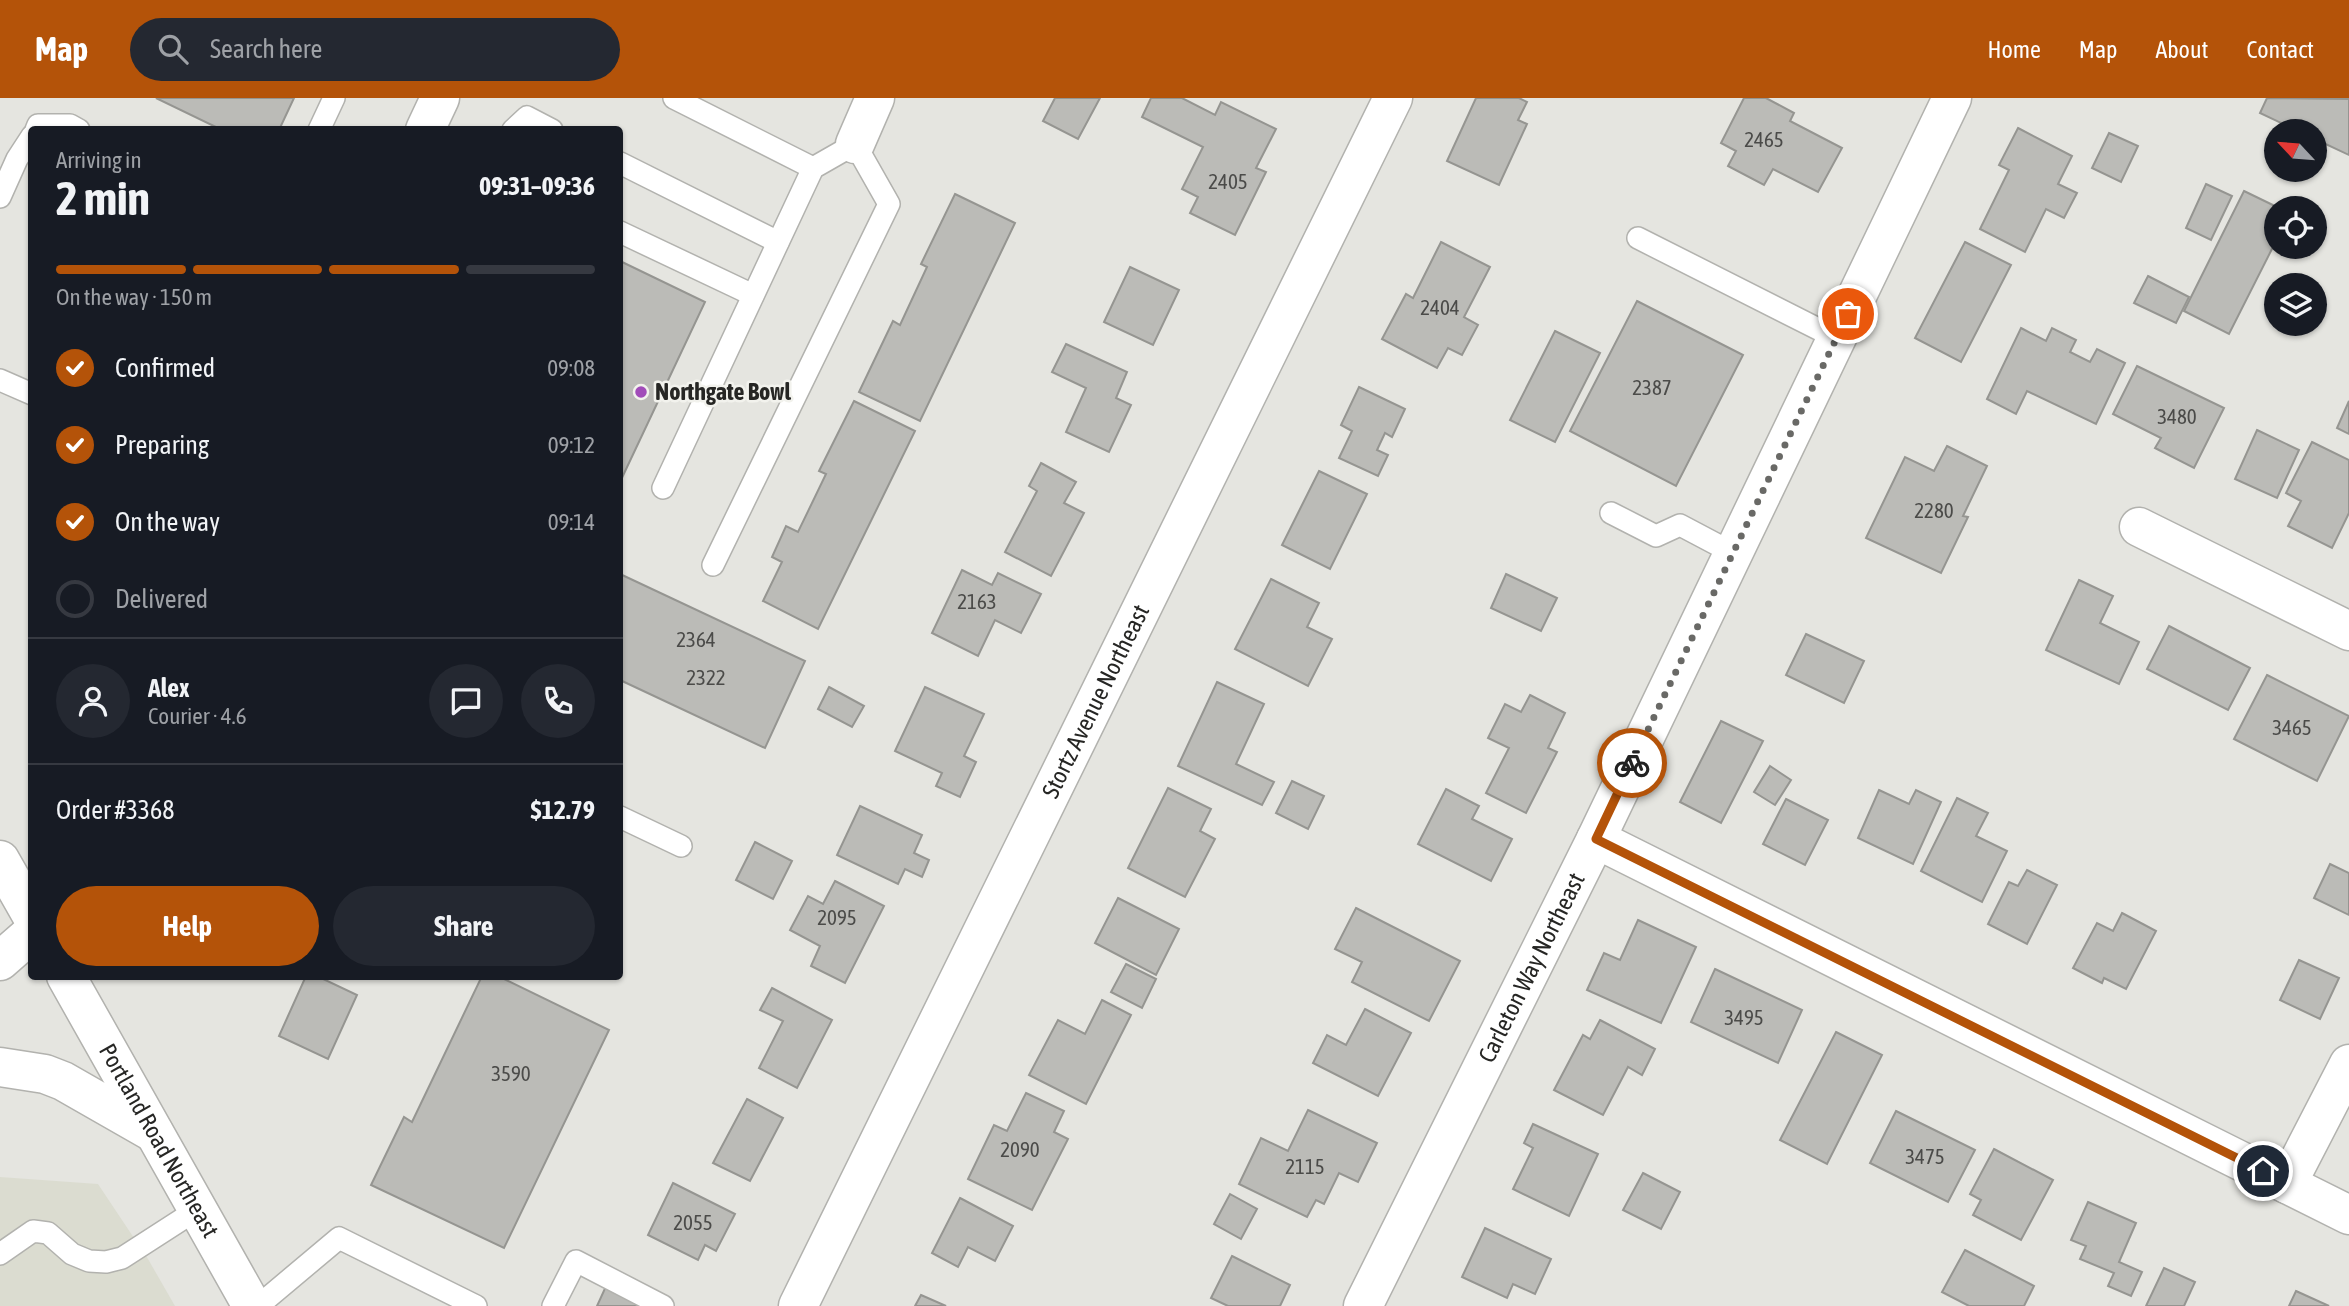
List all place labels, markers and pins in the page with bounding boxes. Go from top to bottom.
pin [1818,284,1878,344]
place label: Northgate Bowl [655,378,791,405]
marker: Northgate Bowl [633,384,649,400]
pin [2233,1141,2293,1201]

